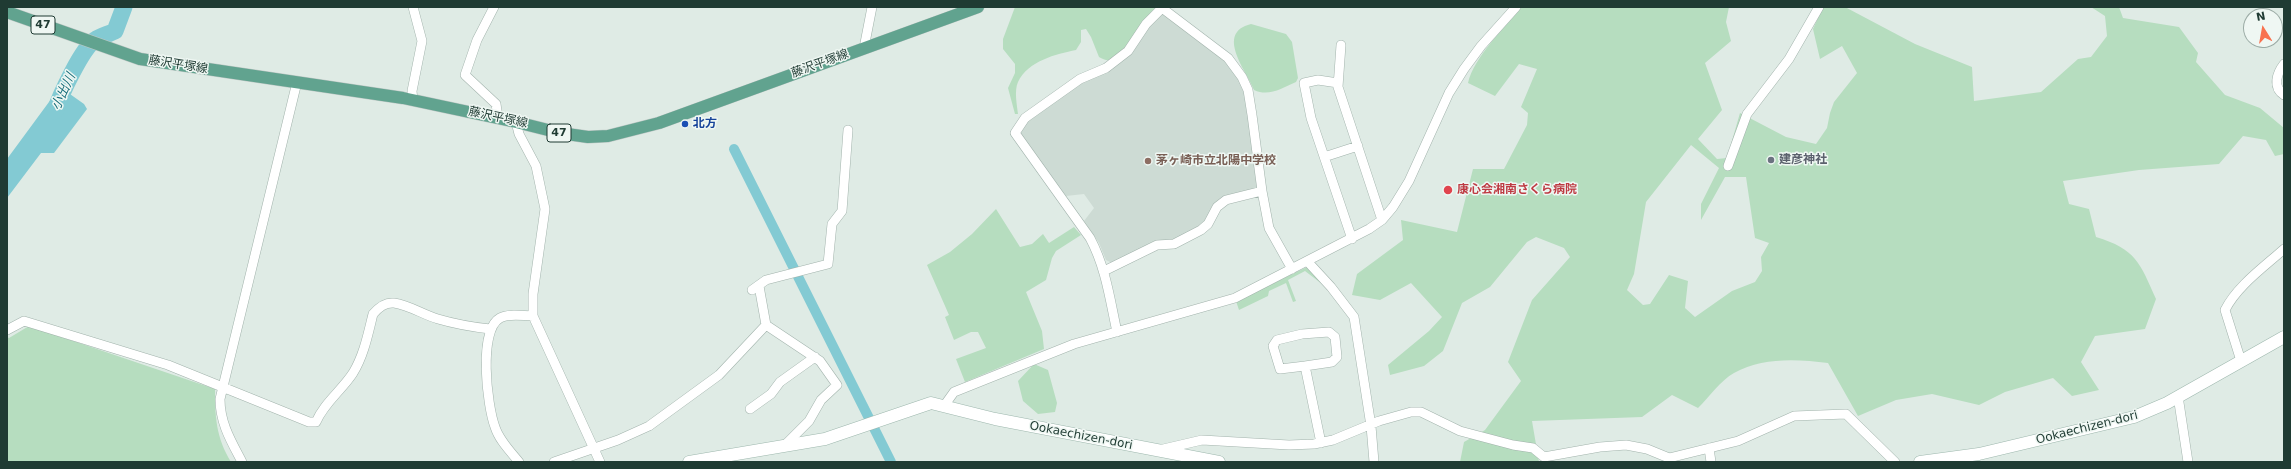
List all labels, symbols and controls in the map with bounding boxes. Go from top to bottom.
north arrow [2243,8,2283,48]
text: N [2255,9,2267,24]
road number: 47 [31,16,55,34]
street label: 藤沢平塚線 [789,47,851,81]
street label: 藤沢平塚線 [147,53,209,77]
water label: 小出川 [49,71,79,113]
street label: 藤沢平塚線 [467,105,529,131]
place label: 北方 [693,117,717,131]
marker: 北方 [680,119,690,129]
road number: 47 [547,124,571,142]
place label: 建彦神社 [1779,153,1827,167]
place label: 茅ヶ崎市立北陽中学校 [1156,154,1276,168]
marker: 建彦神社 [1766,155,1776,165]
marker: 茅ヶ崎市立北陽中学校 [1143,156,1153,166]
place label: 康心会湘南さくら病院 [1457,183,1577,197]
marker: 康心会湘南さくら病院 [1442,184,1454,196]
street label: Ookaechizen-dori [2034,408,2140,448]
street label: Ookaechizen-dori [1028,419,1134,453]

